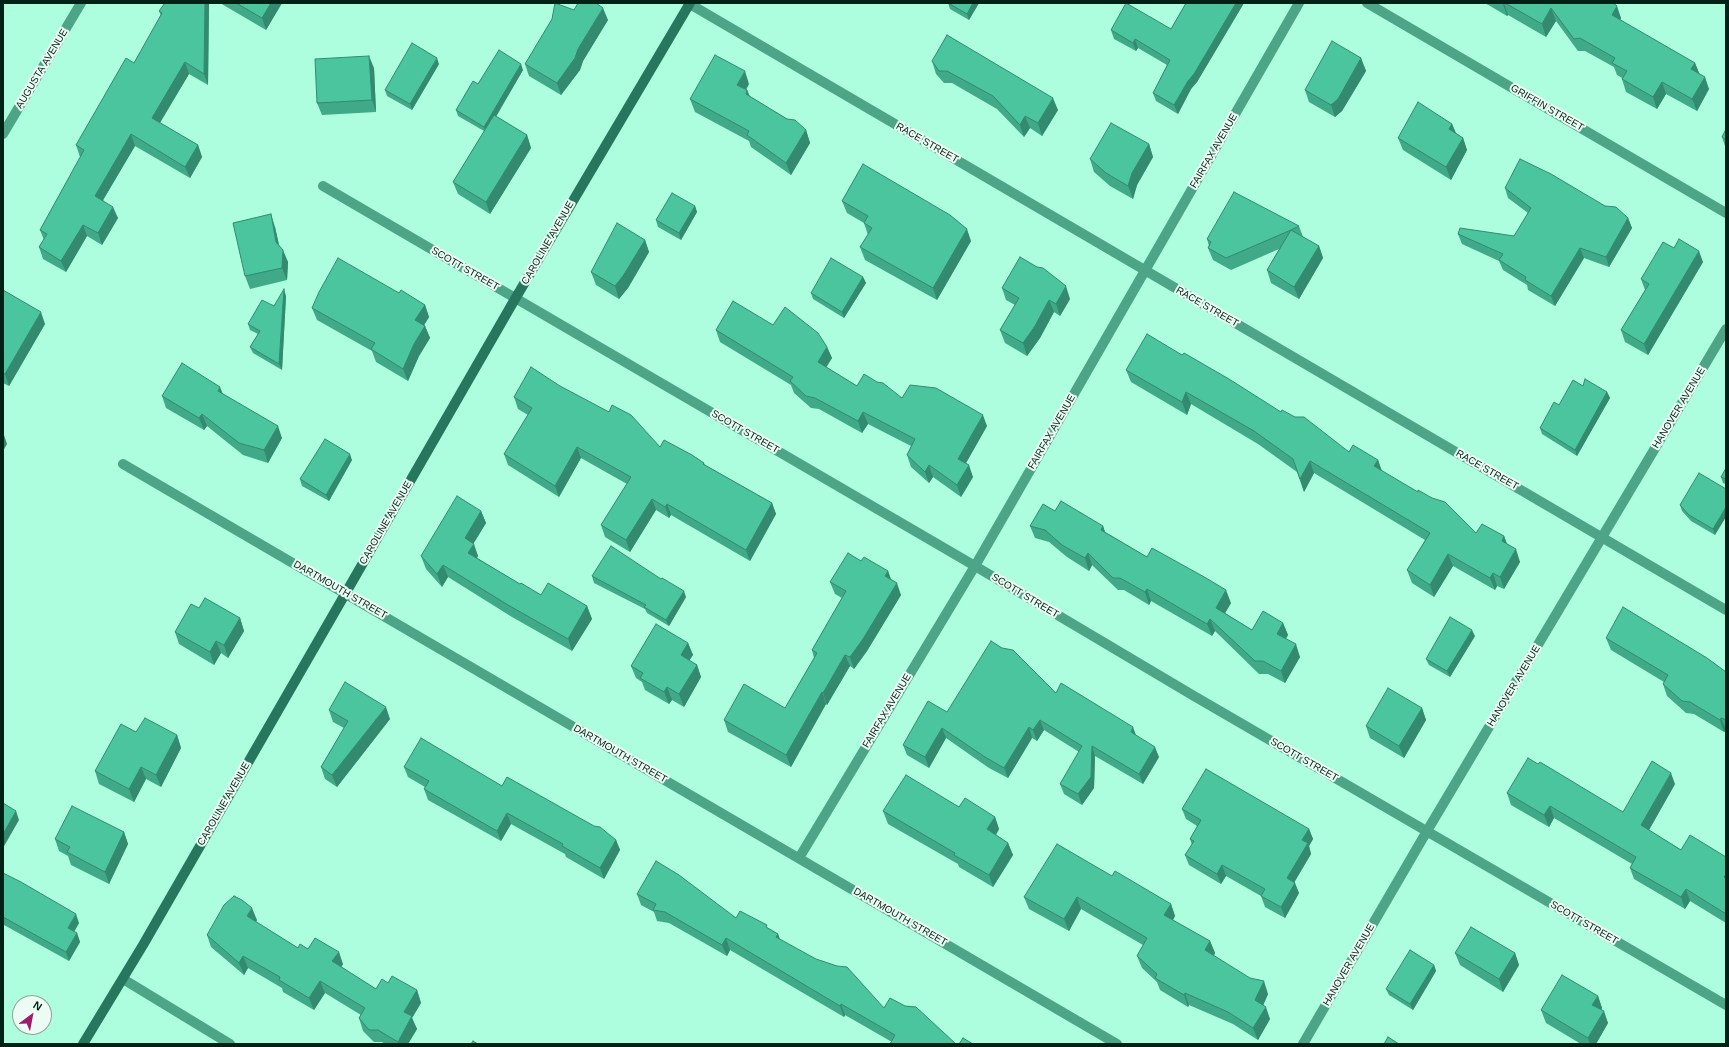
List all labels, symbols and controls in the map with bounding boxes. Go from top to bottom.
street label: AUGUSTA AVENUE [13,27,71,111]
street label: GRIFFIN STREET [1508,82,1586,134]
street label: FAIRFAX AVENUE [1188,112,1240,190]
street label: RACE STREET [894,120,960,166]
street label: CAROLINE AVENUE [519,199,577,287]
street label: SCOTT STREET [429,245,501,293]
street label: RACE STREET [1174,284,1240,330]
street label: HANOVER AVENUE [1650,365,1708,451]
street label: FAIRFAX AVENUE [1026,393,1078,471]
street label: SCOTT STREET [709,408,781,456]
street label: RACE STREET [1454,447,1520,493]
street label: CAROLINE AVENUE [357,479,415,567]
street label: DARTMOUTH STREET [291,558,389,622]
street label: SCOTT STREET [989,571,1061,621]
street label: HANOVER AVENUE [1485,643,1543,729]
street label: FAIRFAX AVENUE [860,672,914,750]
street label: DARTMOUTH STREET [571,722,669,786]
street label: SCOTT STREET [1268,736,1340,784]
street label: CAROLINE AVENUE [195,760,253,848]
street label: DARTMOUTH STREET [851,885,949,949]
street label: SCOTT STREET [1548,899,1620,947]
street label: HANOVER AVENUE [1321,922,1377,1008]
north arrow [12,995,52,1035]
text: N [31,998,44,1013]

